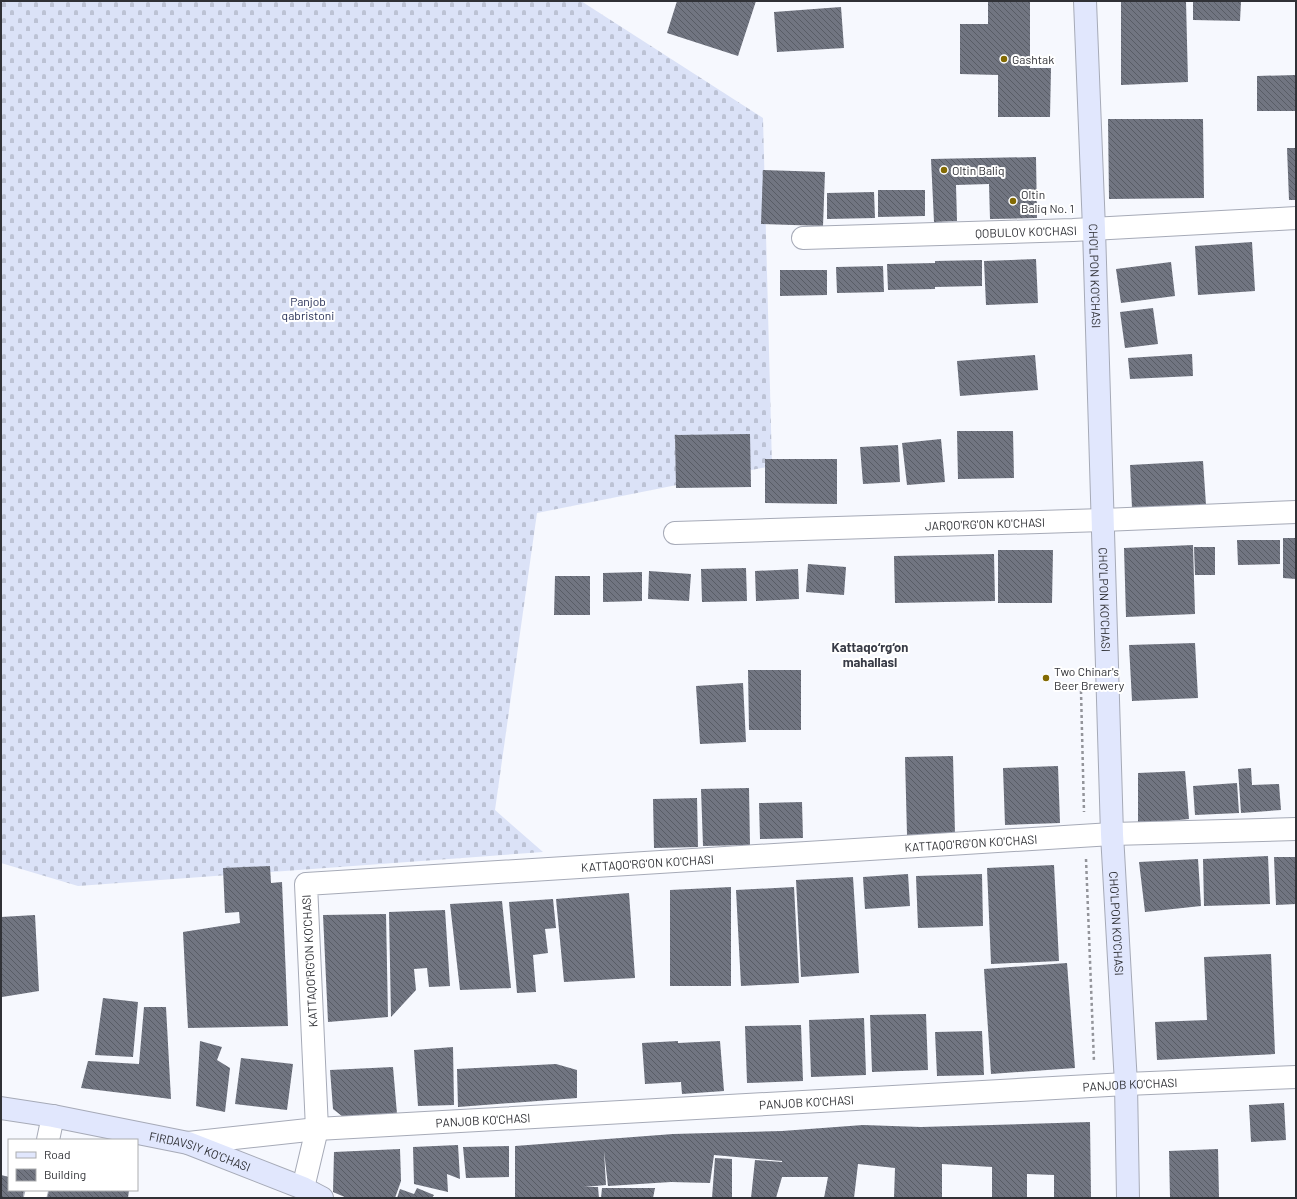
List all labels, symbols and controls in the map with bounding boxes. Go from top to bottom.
place label: Gashtak [1012,52,1054,66]
marker: Gashtak [999,54,1009,64]
place label: Oltin Baliq [952,163,1005,177]
marker: Oltin Baliq [939,165,949,175]
place label: Oltin Baliq No. 1 [1021,187,1074,215]
marker: Oltin Baliq No. 1 [1008,196,1018,206]
street label: QOBULOV KO'CHASI [975,223,1077,240]
street label: CHO'LPON KO'CHASI [1087,223,1104,328]
park label: Panjob qabristoni [282,294,334,322]
street label: JARQO'RG'ON KO'CHASI [925,515,1045,532]
street label: CHO'LPON KO'CHASI [1096,547,1114,652]
district label: Kattaqo‘rg‘on mahallasi [832,639,908,670]
place label: Two Chinar's Beer Brewery [1054,664,1125,692]
marker: Two Chinar's Beer Brewery [1041,673,1051,683]
street label: KATTAQO'RG'ON KO'CHASI [904,832,1038,854]
street label: KATTAQO'RG'ON KO'CHASI [581,852,714,874]
street label: CHO'LPON KO'CHASI [1107,871,1127,976]
street label: KATTAQO'RG'ON KO'CHASI [299,894,319,1028]
street label: PANJOB KO'CHASI [1082,1075,1178,1093]
street label: PANJOB KO'CHASI [759,1092,854,1111]
street label: PANJOB KO'CHASI [435,1110,531,1129]
street label: FIRDAVSIY KO'CHASI [148,1128,253,1174]
legend [8,1139,138,1191]
text: Road [44,1147,71,1161]
text: Building [44,1167,86,1181]

